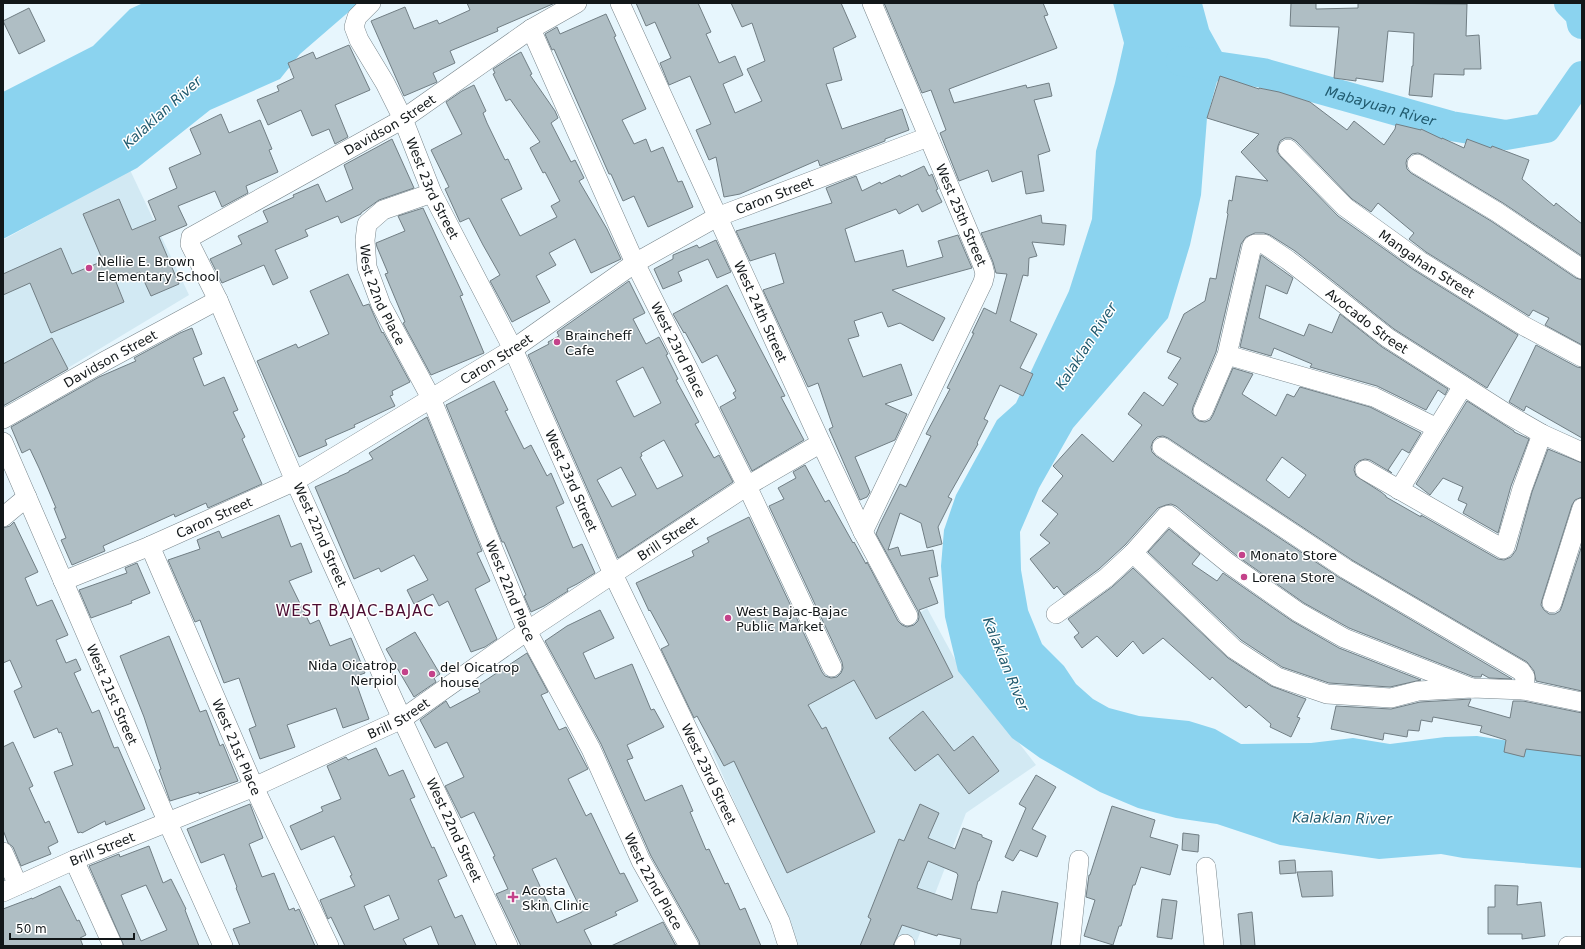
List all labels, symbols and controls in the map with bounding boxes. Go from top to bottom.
water label: Kalaklan River [120,72,205,151]
water label: Mabayuan River [1324,83,1439,130]
street label: Davidson Street [341,91,438,158]
street label: West 23rd Street [403,135,462,241]
street label: West 25th Street [933,162,989,268]
street label: Caron Street [733,174,815,217]
street label: Mangahan Street [1376,226,1478,301]
street label: West 22nd Place [358,243,409,347]
place label: Nellie E. Brown Elementary School [97,254,219,284]
street label: West 24th Street [731,258,790,364]
marker: Nellie E. Brown Elementary School [84,263,94,273]
street label: Avocado Street [1323,285,1411,356]
street label: West 23rd Place [648,299,709,400]
water label: Kalaklan River [1052,299,1121,392]
street label: Davidson Street [61,327,159,390]
place label: Braincheff Cafe [565,328,632,358]
street label: Caron Street [457,330,535,387]
marker: Braincheff Cafe [552,337,562,347]
street label: West 23rd Street [542,427,601,534]
street label: West 22nd Street [290,480,350,590]
street label: Caron Street [174,494,255,541]
street label: Brill Street [634,513,700,564]
street label: West 22nd Place [483,538,539,644]
place label: Monato Store [1250,548,1337,563]
marker: Monato Store [1237,550,1247,560]
place label: Lorena Store [1252,570,1335,585]
marker: Lorena Store [1239,572,1249,582]
district label: WEST BAJAC-BAJAC [275,602,435,620]
place label: West Bajac-Bajac Public Market [736,604,848,634]
marker: West Bajac-Bajac Public Market [723,613,733,623]
water label: Kalaklan River [980,615,1033,714]
street label: West 21st Street [84,642,141,747]
place label: Nida Oicatrop Nerpiol [308,658,397,688]
place label: del Oicatrop house [440,660,519,690]
marker: Nida Oicatrop Nerpiol [400,667,410,677]
marker: del Oicatrop house [427,669,437,679]
street label: Brill Street [365,695,432,741]
street label: West 21st Place [209,697,264,798]
street label: West 23rd Street [679,721,740,827]
street label: West 22nd Street [423,776,485,884]
water label: Kalaklan River [1292,809,1393,827]
street label: Brill Street [67,829,137,869]
street label: West 22nd Place [622,830,686,932]
place label: Acosta Skin Clinic [522,883,589,913]
marker: Acosta Skin Clinic [507,891,519,903]
scale bar [10,915,134,941]
text: 50 m [16,922,47,936]

